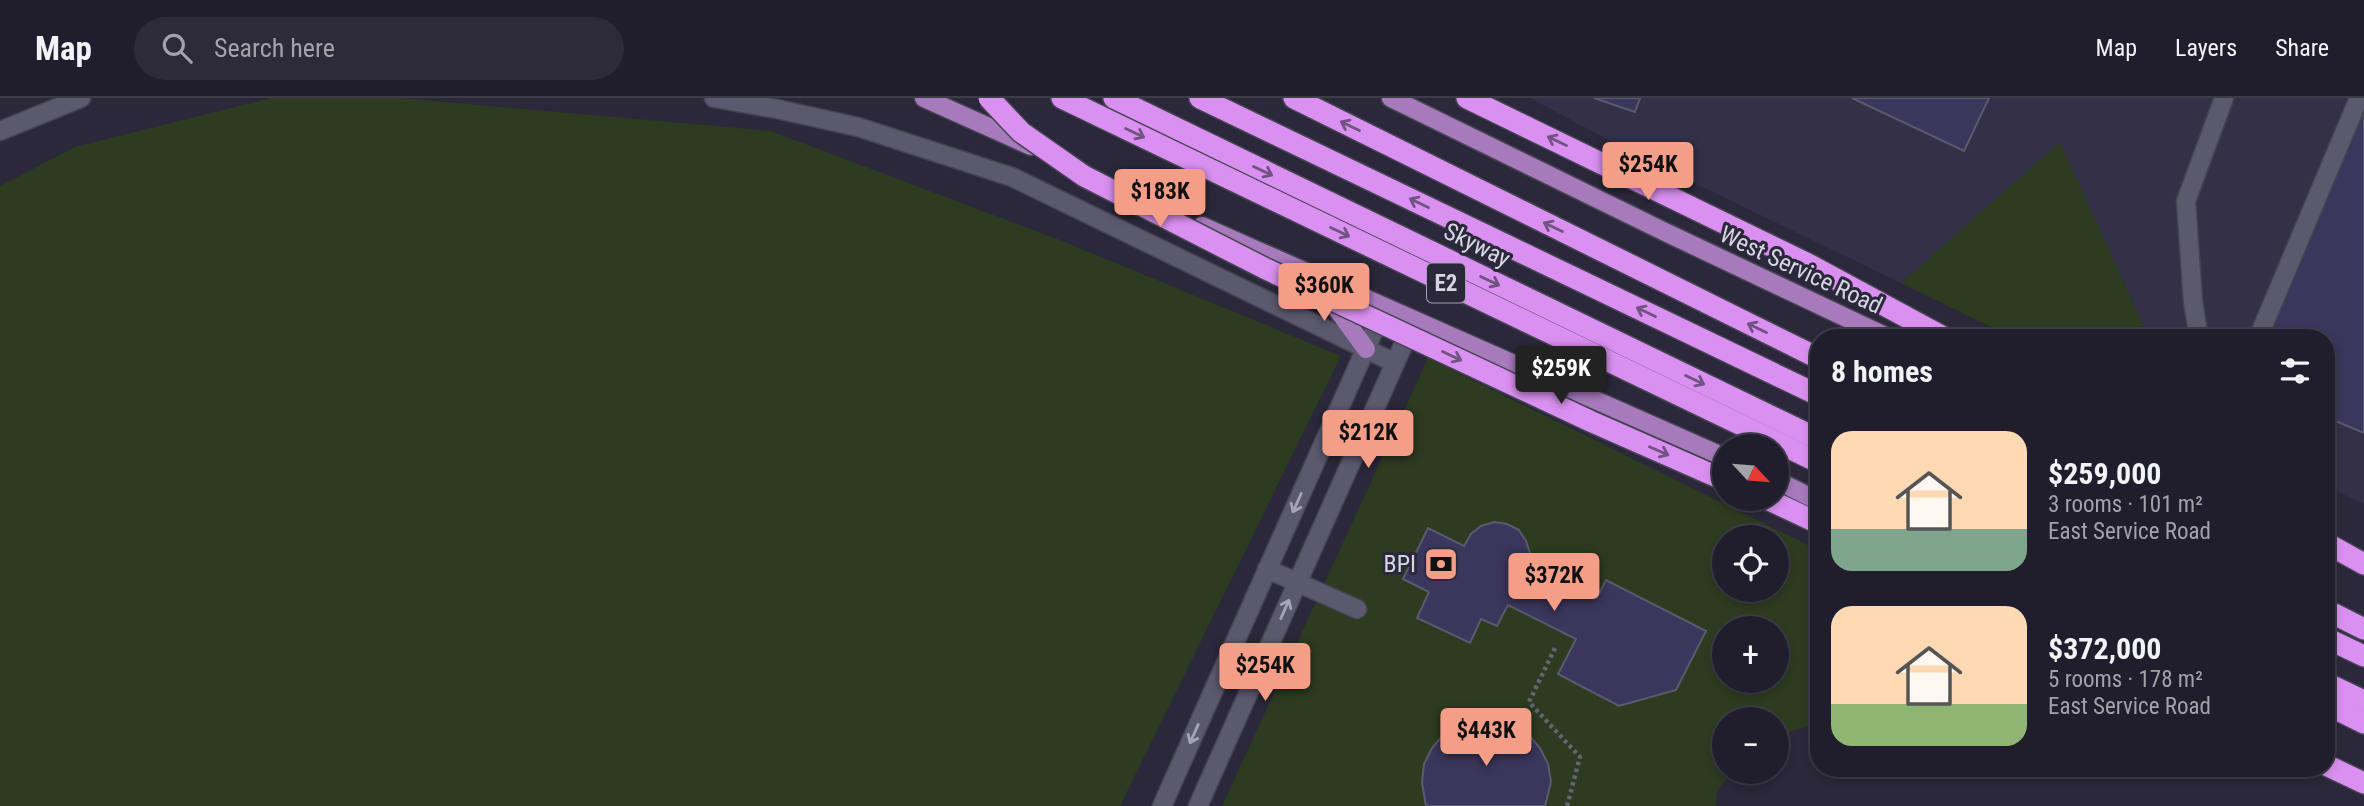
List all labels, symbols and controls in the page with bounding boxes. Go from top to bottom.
search box [134,17,624,80]
text: Map [35,29,92,68]
icon: search [158,29,196,67]
text: Search here [214,33,335,63]
text: Map [2096,34,2137,62]
text: Layers [2175,34,2237,62]
text: Share [2275,34,2329,62]
one-way arrow [1340,118,1360,132]
one-way arrow [1124,127,1145,140]
one-way arrow [1547,134,1568,147]
pin: $254K [1599,142,1697,202]
text: $254K [1618,151,1678,178]
one-way arrow [1252,165,1273,179]
pin: $183K [1111,170,1209,229]
text: $183K [1130,178,1190,205]
one-way arrow [1409,196,1430,210]
street label: Skyway [1439,217,1515,273]
one-way arrow [1543,219,1564,233]
street label: West Service Road [1715,220,1887,320]
one-way arrow [1329,226,1350,239]
pin: $360K [1275,264,1373,323]
road number: E2 [1427,264,1465,302]
text: $360K [1294,272,1354,299]
one-way arrow [1479,274,1500,288]
one-way arrow [1636,305,1657,319]
one-way arrow [1747,321,1768,334]
pin: $259K [1512,346,1610,406]
one-way arrow [1441,350,1462,363]
icon: filters [2276,352,2314,390]
text: 8 homes [1831,354,1933,389]
text: $259K [1531,355,1591,382]
one-way arrow [1684,373,1705,387]
pin: $212K [1319,410,1417,470]
text: $212K [1338,419,1398,446]
north arrow [1712,434,1788,511]
map controls [1712,434,1789,784]
one-way arrow [1648,445,1669,458]
text: $259,000 [2048,456,2161,491]
icon: home [1887,459,1971,543]
text: 3 rooms · 101 m² [2048,491,2203,518]
one-way arrow [1290,492,1303,514]
text: East Service Road [2048,518,2211,545]
button: locate [1712,525,1789,602]
bank icon: BPI [1422,545,1460,583]
place label: BPI [1384,550,1416,578]
pin: $372K [1505,554,1603,613]
text: $372K [1524,562,1584,589]
one-way arrow [1279,599,1292,620]
button: + [1712,616,1789,693]
text: $372,000 [2048,631,2161,666]
icon: home [1887,634,1971,718]
pin: $254K [1216,644,1314,703]
text: $254K [1235,652,1295,679]
text: 5 rooms · 178 m² [2048,666,2203,693]
text: East Service Road [2048,693,2211,720]
button: − [1712,707,1789,784]
pin: $443K [1437,708,1535,768]
text: $443K [1456,717,1516,744]
one-way arrow [1187,722,1200,744]

